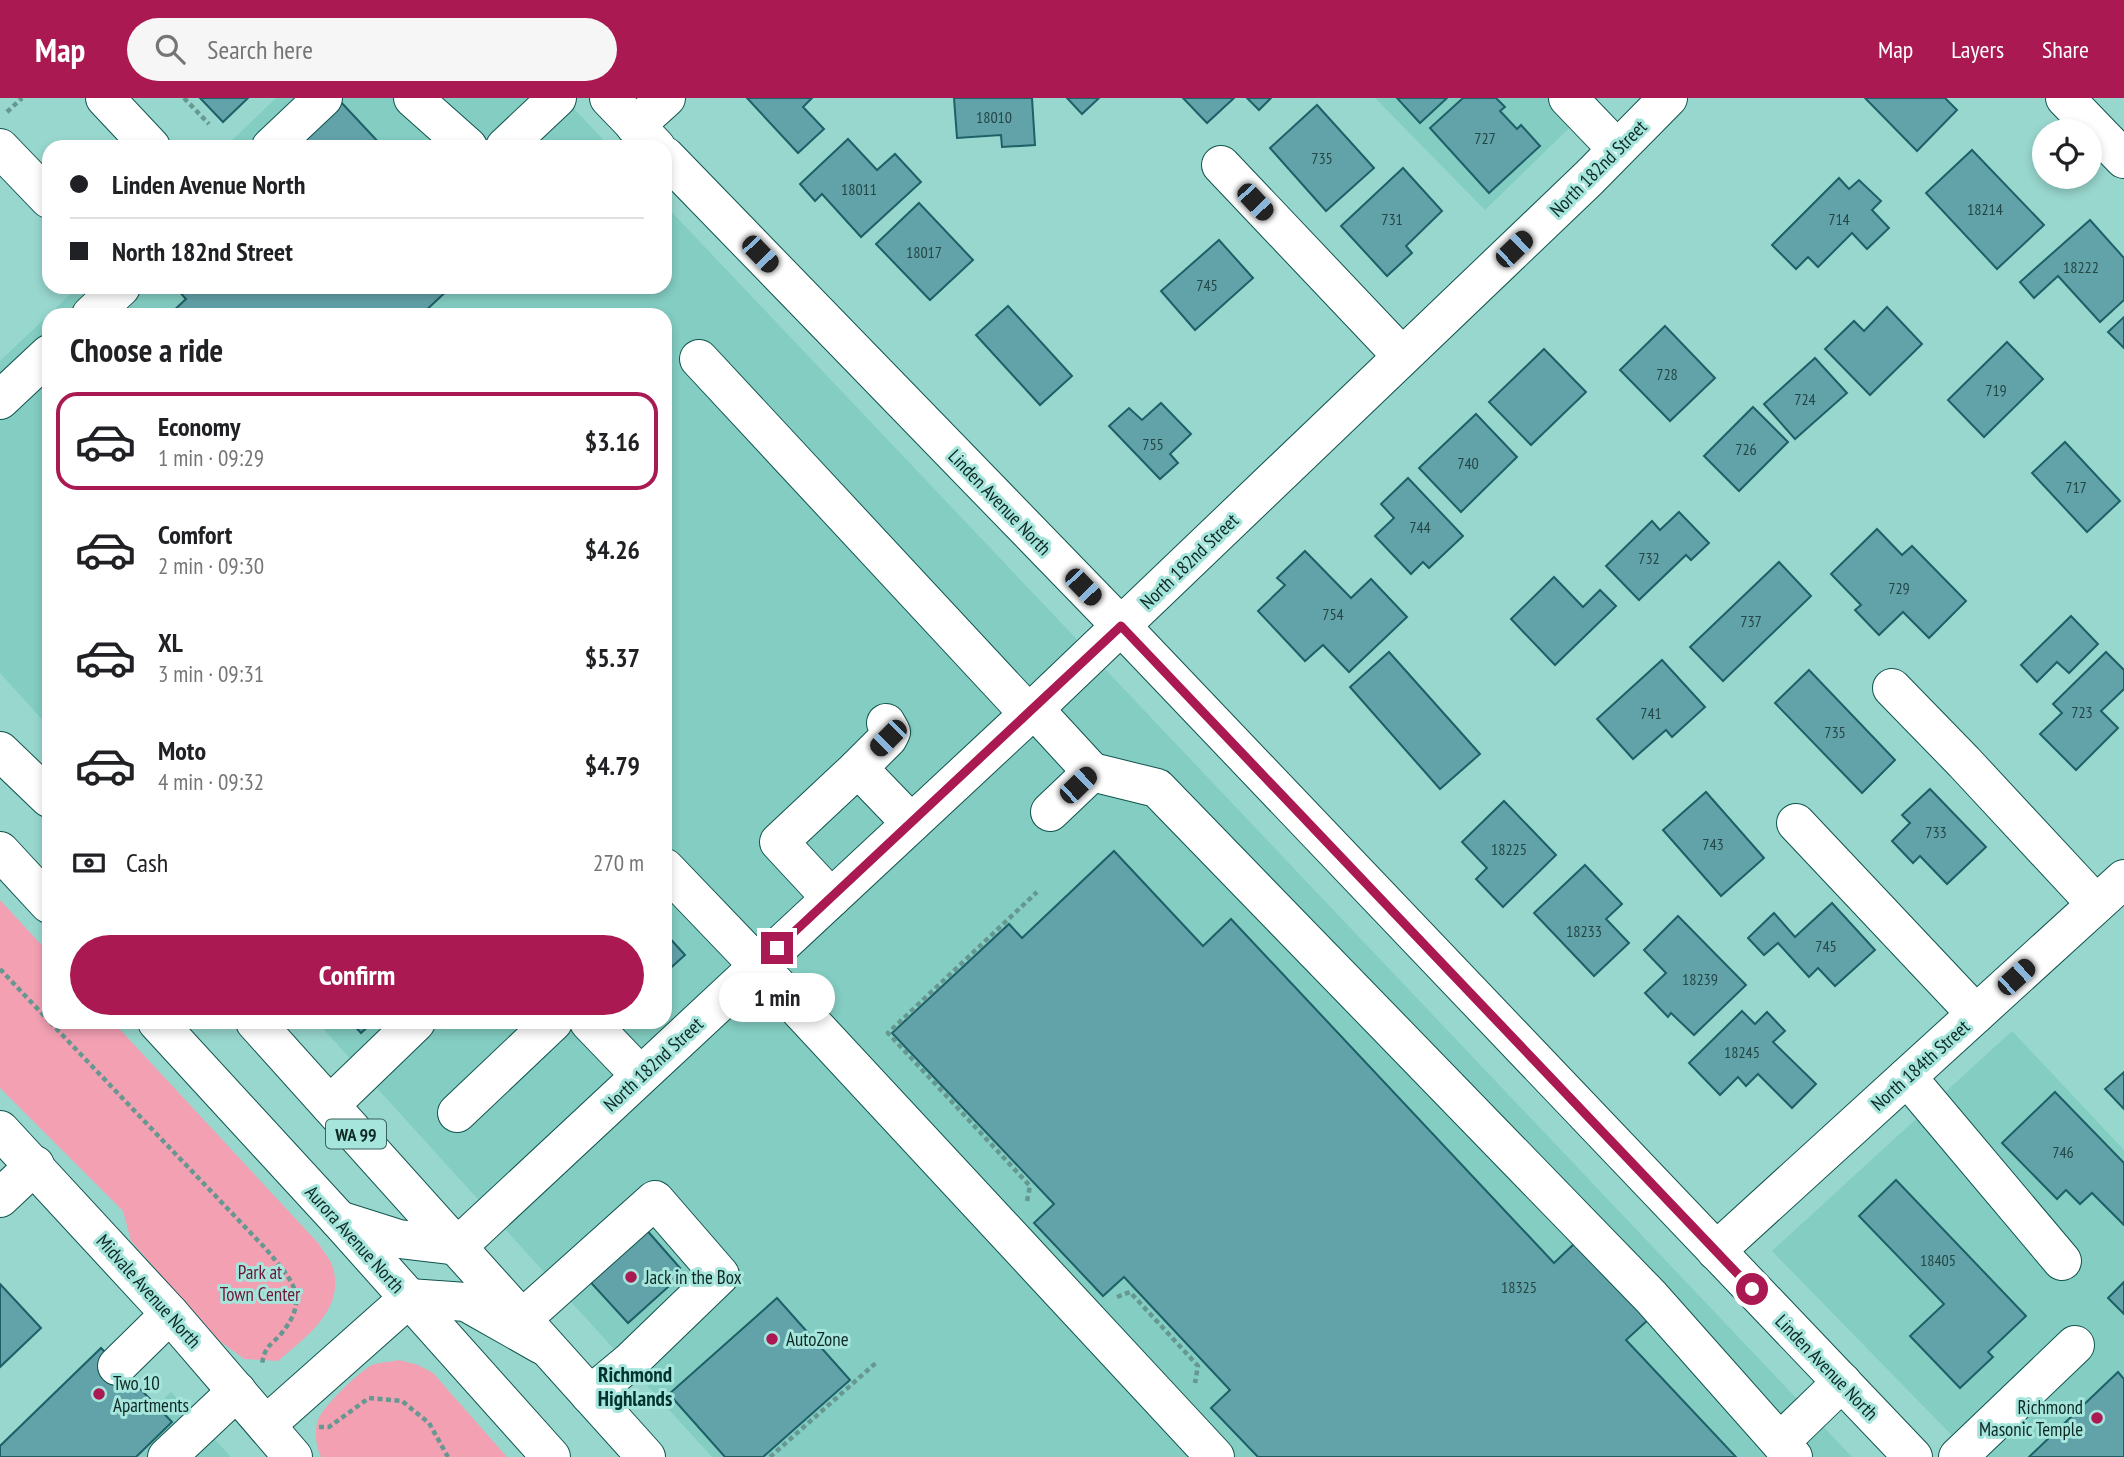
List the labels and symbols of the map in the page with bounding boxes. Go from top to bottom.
house number: 18010 [976,107,1012,127]
street label: North 182nd Street [1545,114,1652,221]
house number: 727 [1474,128,1496,148]
house number: 735 [1311,148,1333,168]
house number: 18011 [841,179,877,199]
car [1233,179,1278,225]
house number: 18214 [1967,199,2003,219]
house number: 731 [1381,209,1403,229]
house number: 714 [1828,209,1850,229]
car [1492,227,1537,271]
car [738,232,783,276]
house number: 18017 [906,242,942,262]
house number: 18222 [2063,257,2099,277]
house number: 745 [1196,275,1218,295]
house number: 728 [1656,364,1678,384]
house number: 719 [1985,380,2007,400]
house number: 724 [1794,389,1816,409]
house number: 755 [1142,434,1164,454]
house number: 726 [1735,439,1757,459]
street label: Linden Avenue North [943,444,1057,560]
house number: 740 [1457,453,1479,473]
house number: 717 [2065,477,2087,497]
street label: North 182nd Street [1135,508,1244,614]
house number: 744 [1409,517,1431,537]
house number: 732 [1638,548,1660,568]
car [1061,565,1106,609]
house number: 729 [1888,578,1910,598]
house number: 754 [1322,604,1344,624]
house number: 737 [1740,611,1762,631]
house number: 723 [2071,702,2093,722]
house number: 741 [1640,703,1662,723]
car [866,716,911,760]
house number: 735 [1824,722,1846,742]
car [1056,763,1101,807]
house number: 733 [1925,822,1947,842]
house number: 743 [1702,834,1724,854]
house number: 18225 [1491,839,1527,859]
house number: 18233 [1566,921,1602,941]
route end [761,932,793,964]
house number: 745 [1815,936,1837,956]
car [1994,955,2039,999]
house number: 18239 [1682,969,1718,989]
callout: 1 min [719,972,835,1022]
street label: North 182nd Street [598,1011,708,1116]
street label: North 184th Street [1866,1014,1975,1116]
house number: 18245 [1724,1042,1760,1062]
road number: WA 99 [326,1119,386,1148]
house number: 746 [2052,1142,2074,1162]
street label: Aurora Avenue North [300,1180,410,1298]
street label: Midvale Avenue North [92,1229,206,1353]
house number: 18405 [1920,1250,1956,1270]
park label: Park at Town Center [220,1260,301,1306]
place label: Jack in the Box [644,1265,742,1289]
marker: Jack in the Box [623,1269,639,1285]
route start [1736,1273,1768,1305]
house number: 18325 [1501,1277,1537,1297]
street label: Linden Avenue North [1770,1309,1884,1425]
place label: AutoZone [786,1327,849,1351]
marker: AutoZone [764,1331,780,1347]
district label: Richmond Highlands [598,1361,672,1412]
place label: Two 10 Apartments [113,1371,189,1417]
marker: Two 10 Apartments [91,1386,107,1402]
place label: Richmond Masonic Temple [1979,1395,2083,1441]
marker: Richmond Masonic Temple [2089,1410,2105,1426]

